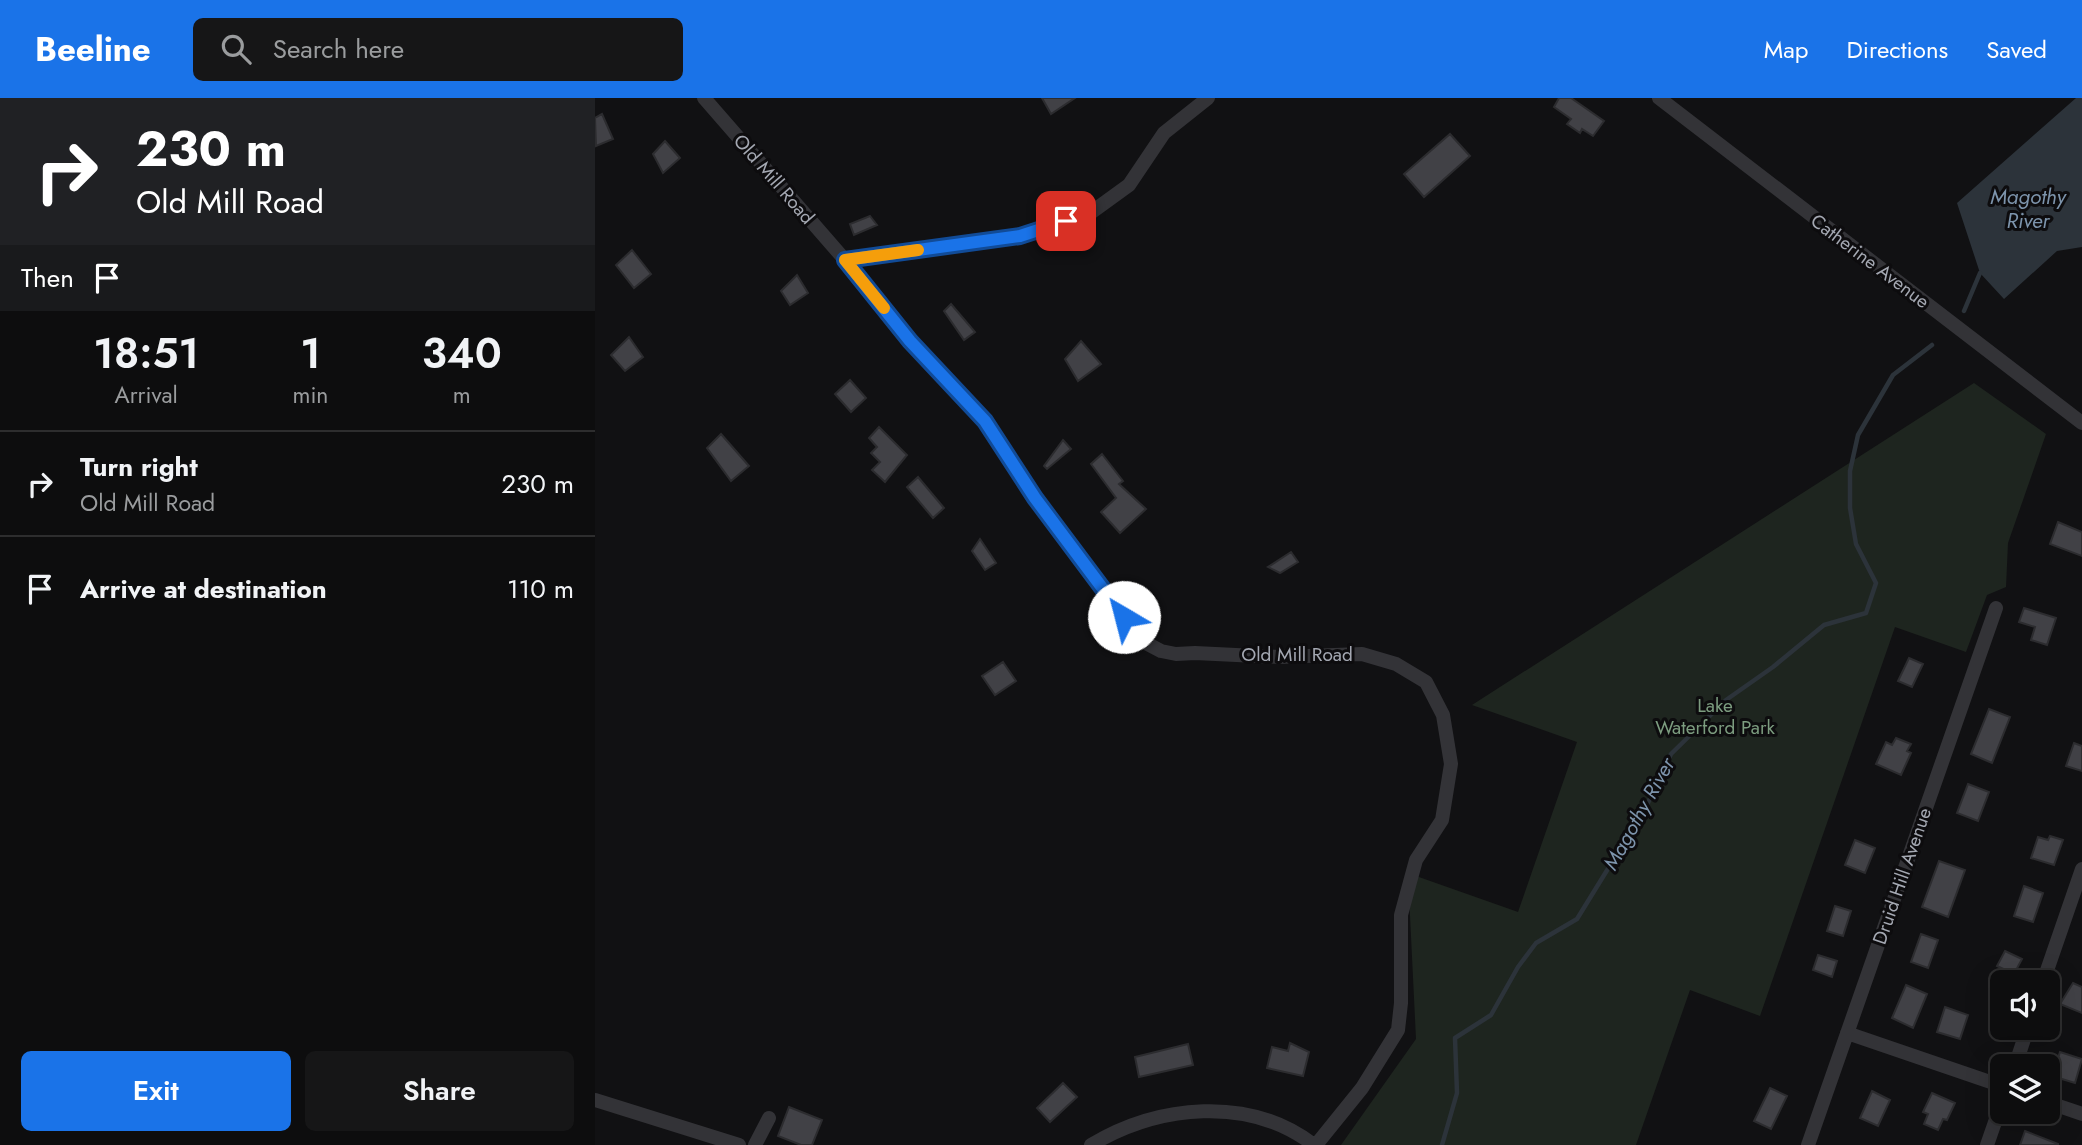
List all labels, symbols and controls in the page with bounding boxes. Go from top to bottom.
search box [193,18,683,81]
text: Beeline [35,26,151,73]
icon: search [217,30,255,68]
text: Search here [273,30,404,68]
text: Map [1764,32,1809,67]
text: Directions [1847,32,1948,67]
text: Saved [1986,32,2047,67]
text: 230 m [136,114,286,184]
icon: right [21,126,112,217]
street label: Old Mill Road [727,128,821,230]
text: Old Mill Road [136,179,324,225]
water label: Magothy River [1990,182,2068,236]
pin [1036,191,1096,251]
icon: arrive [1047,202,1085,240]
street label: Catherine Avenue [1805,207,1935,315]
text: Then [21,259,74,297]
icon: arrive [88,259,126,297]
text: 18:51 [93,323,199,384]
text: 1 [300,323,321,384]
text: 340 [422,323,502,384]
text: Arrival [115,378,178,412]
text: min [292,378,328,412]
text: m [453,378,471,412]
text: Turn right [80,448,198,486]
icon: right [21,465,59,503]
text: 230 m [501,465,574,503]
text: Old Mill Road [80,486,215,520]
icon: arrive [21,570,59,608]
text: Arrive at destination [80,570,327,608]
text: 110 m [507,570,574,608]
position arrow [1087,580,1161,654]
street label: Old Mill Road [1241,641,1353,668]
park label: Lake Waterford Park [1655,692,1775,741]
water label: Magothy River [1596,751,1683,876]
street label: Druid Hill Avenue [1866,804,1938,948]
map controls [1990,970,2060,1124]
button: sound [1990,970,2060,1040]
button: Exit [21,1051,291,1131]
button: Share [305,1051,574,1131]
button: layers [1990,1054,2060,1124]

